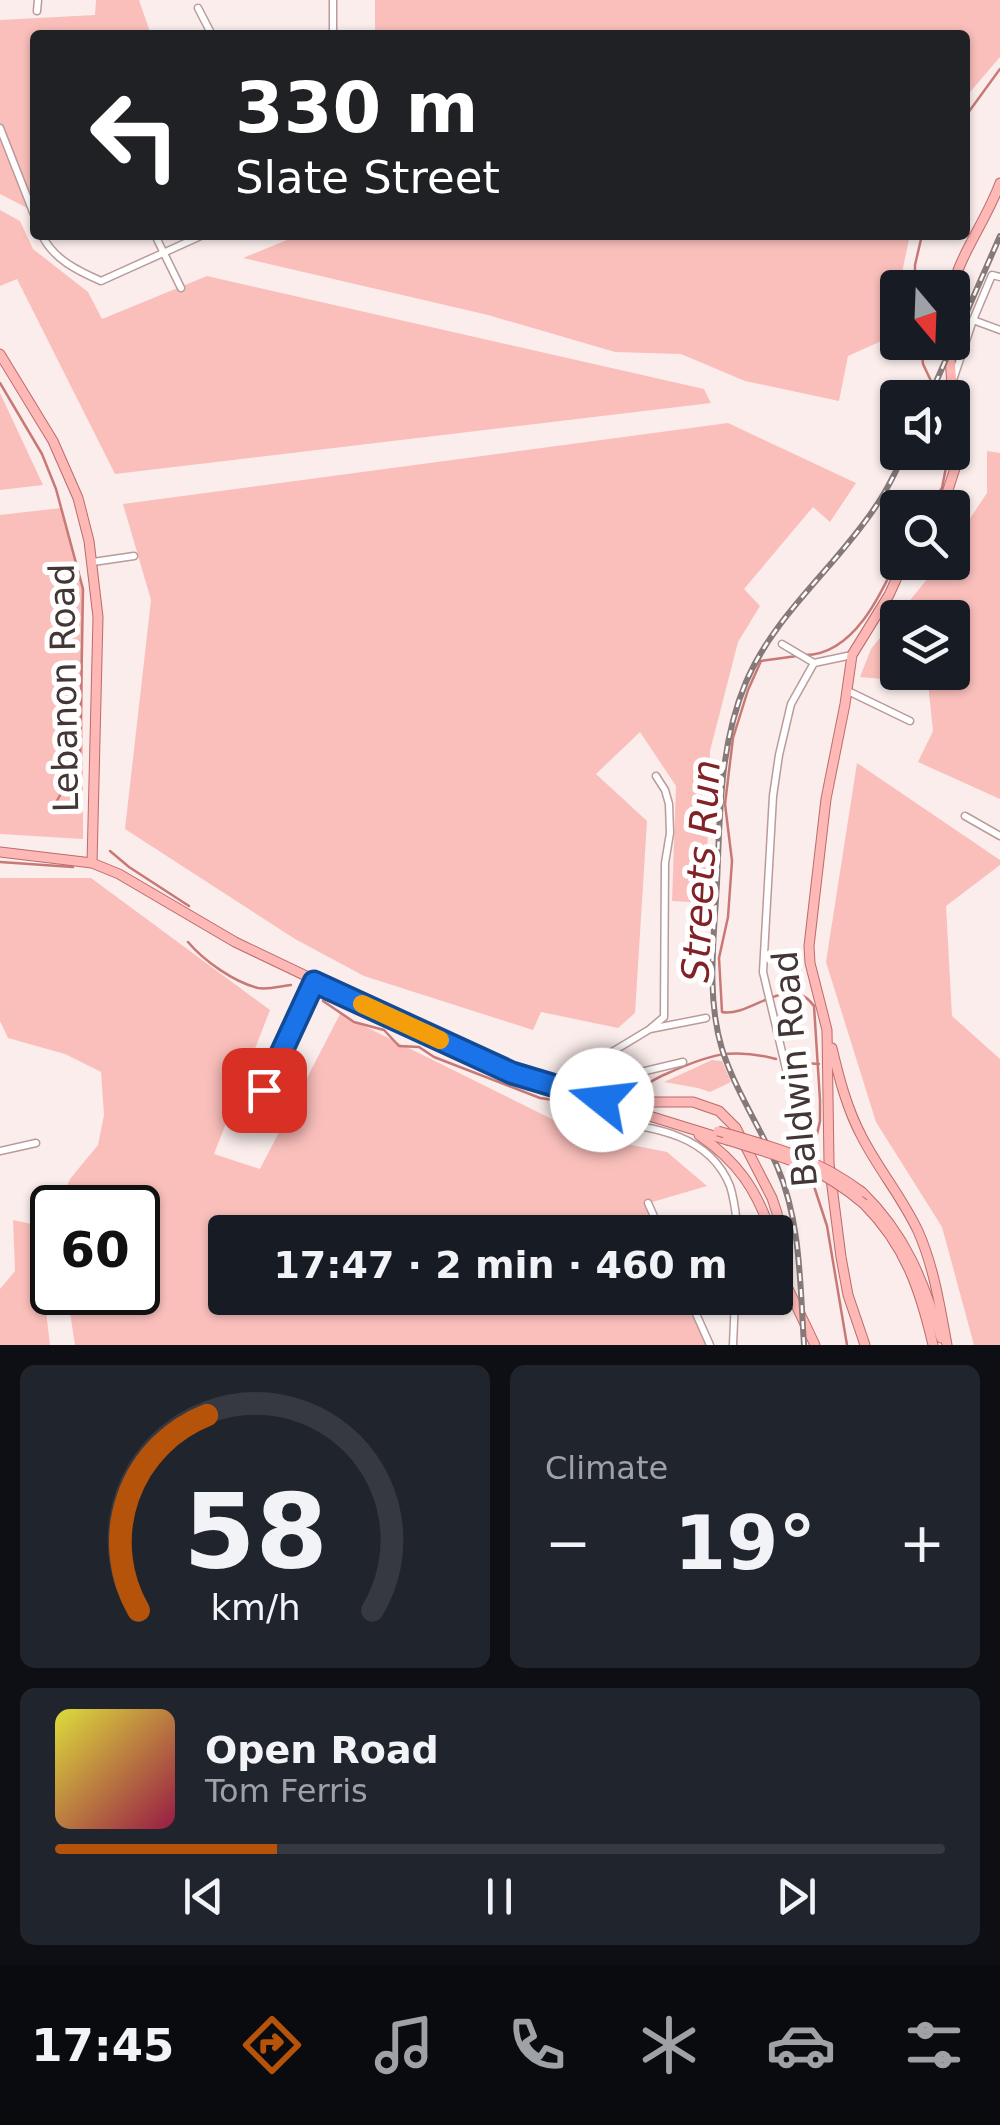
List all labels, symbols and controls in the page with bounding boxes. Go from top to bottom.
text: 330 m [235,67,478,149]
icon: left [70,70,200,200]
text: Slate Street [235,151,500,204]
north arrow [880,270,970,360]
map controls [880,270,970,690]
button: sound [880,380,970,470]
button: search [880,490,970,580]
street label: Lebanon Road [42,563,86,813]
button: layers [880,600,970,690]
water label: Streets Run [673,759,729,983]
street label: Baldwin Road [765,949,825,1189]
pin [222,1048,307,1133]
position arrow [550,1048,654,1152]
icon: arrive [237,1063,292,1118]
speed limit sign: 60 [30,1185,160,1315]
text: 17:47 · 2 min · 460 m [273,1243,728,1287]
text: Climate [545,1449,668,1487]
text: 58 [183,1471,327,1593]
text: 19° [674,1499,816,1587]
text: − [545,1511,591,1575]
text: + [899,1511,945,1575]
text: km/h [210,1587,300,1628]
text: Open Road [205,1728,439,1772]
text: Tom Ferris [205,1772,368,1810]
icon: previous [176,1869,231,1924]
icon: pause [472,1869,527,1924]
icon: next [769,1869,824,1924]
icon: directions [237,2010,307,2080]
icon: music [369,2010,439,2080]
icon: phone [502,2010,572,2080]
icon: climate [634,2010,704,2080]
icon: car [766,2010,836,2080]
icon: filters [899,2010,969,2080]
text: 17:45 [31,2019,174,2072]

